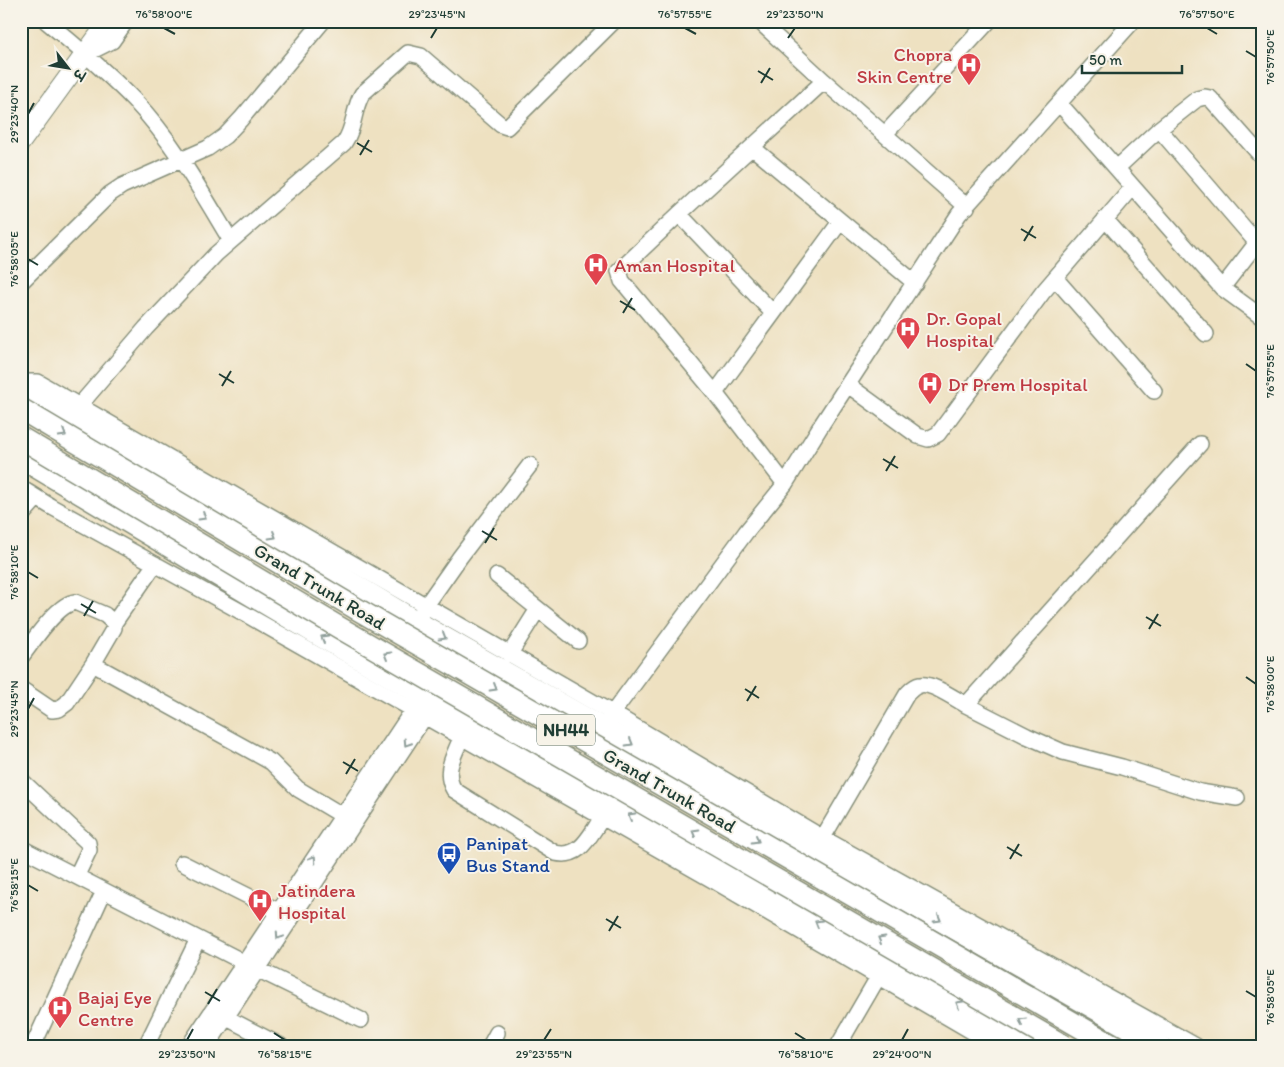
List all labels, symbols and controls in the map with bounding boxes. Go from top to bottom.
text: 76°58'00"E [136,7,193,21]
text: 29°23'45"N [408,7,466,21]
text: 76°57'55"E [658,7,712,21]
text: 29°23'50"N [766,7,824,21]
text: 76°57'50"E [1179,7,1235,21]
text: 76°57'50"E [1263,29,1277,85]
north arrow [42,42,92,92]
scale bar [1082,42,1182,74]
place label: Chopra Skin Centre [857,43,952,88]
text: 50 m [1089,51,1122,69]
hospital icon: Chopra Skin Centre [956,52,982,86]
text: उ [68,64,89,84]
text: 29°23'40"N [7,85,21,143]
text: 76°58'05"E [7,231,21,287]
hospital icon: Aman Hospital [583,252,609,286]
place label: Aman Hospital [614,254,736,277]
place label: Dr. Gopal Hospital [926,307,1003,352]
hospital icon: Dr. Gopal Hospital [895,316,921,350]
text: 76°57'55"E [1263,344,1277,398]
hospital icon: Dr Prem Hospital [917,371,943,405]
place label: Dr Prem Hospital [948,373,1088,396]
one-way arrow [58,427,67,437]
one-way arrow [197,511,206,521]
one-way arrow [268,529,277,539]
street label: Grand Trunk Road [250,538,390,635]
text: 76°58'10"E [7,544,21,599]
one-way arrow [437,631,446,641]
one-way arrow [320,635,329,645]
one-way arrow [384,651,393,661]
text: 76°58'00"E [1263,655,1277,712]
text: 29°23'45"N [7,680,21,738]
one-way arrow [488,682,497,692]
road number: NH44 [537,714,595,746]
one-way arrow [624,737,633,747]
one-way arrow [404,738,414,747]
street label: Grand Trunk Road [599,743,741,838]
one-way arrow [628,813,637,823]
one-way arrow [691,828,700,838]
place label: Panipat Bus Stand [466,832,550,877]
one-way arrow [750,833,759,843]
bus stop icon: Panipat Bus Stand [436,841,462,875]
one-way arrow [306,855,316,864]
text: 76°58'15"E [7,858,21,912]
place label: Jatindera Hospital [278,879,356,924]
hospital icon: Jatindera Hospital [247,888,273,922]
one-way arrow [933,912,942,922]
one-way arrow [814,920,823,930]
one-way arrow [276,931,285,940]
one-way arrow [878,936,887,946]
text: 76°58'05"E [1263,969,1277,1025]
place label: Bajaj Eye Centre [78,986,152,1031]
hospital icon: Bajaj Eye Centre [47,995,73,1029]
one-way arrow [955,1000,964,1010]
one-way arrow [1018,1018,1027,1028]
text: 29°23'50"N [158,1047,216,1061]
text: 76°58'15"E [258,1047,312,1061]
text: 29°23'55"N [516,1047,572,1061]
text: 76°58'10"E [779,1047,834,1061]
text: 29°24'00"N [872,1047,932,1061]

